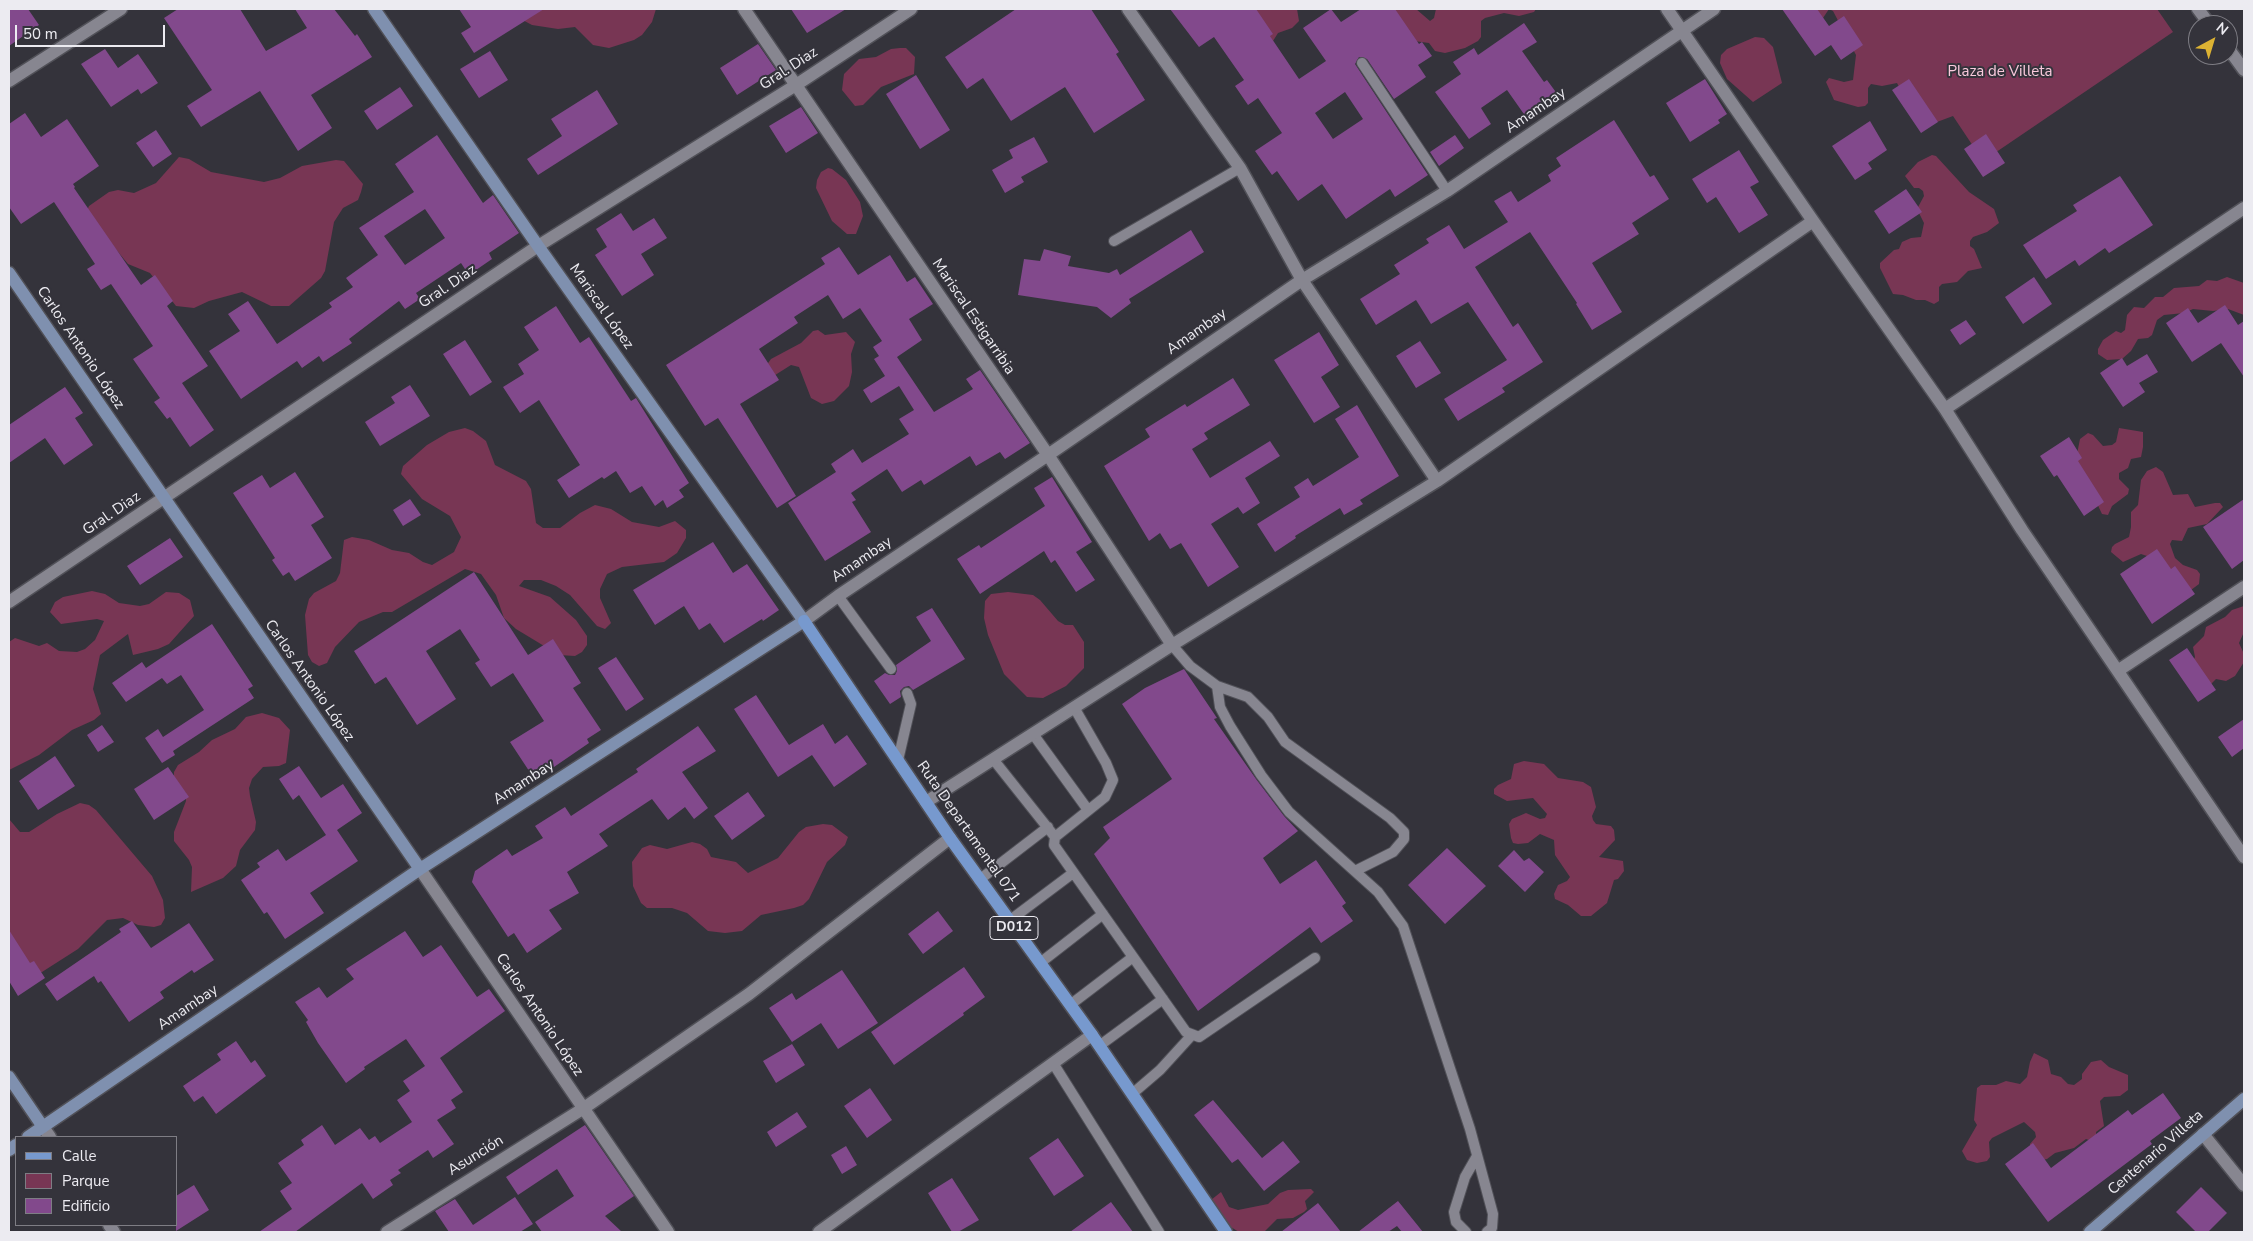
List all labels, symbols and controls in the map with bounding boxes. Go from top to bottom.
scale bar [18,15,168,47]
north arrow [2188,15,2238,65]
text: N [2212,18,2232,39]
text: 50 m [23,24,58,44]
street label: Gral. Diaz [757,44,821,94]
park label: Plaza de Villeta [1948,63,2052,81]
street label: Amambay [1502,84,1570,138]
street label: Mariscal Estigarribia [928,256,1018,378]
street label: Gral. Diaz [416,261,480,313]
street label: Mariscal López [565,261,637,353]
street label: Carlos Antonio López [32,283,128,413]
street label: Amambay [1164,305,1230,359]
street label: Gral. Diaz [80,488,144,540]
street label: Amambay [828,533,896,587]
street label: Carlos Antonio López [260,617,358,745]
street label: Amambay [490,757,558,809]
street label: Ruta Departamental 071 [912,758,1024,906]
road number: D012 [990,916,1038,940]
street label: Carlos Antonio López [491,950,587,1080]
street label: Amambay [154,981,222,1035]
street label: Centenario Villeta [2105,1107,2207,1199]
street label: Asunción [445,1132,507,1180]
legend [15,1136,178,1226]
text: Calle [62,1146,97,1166]
text: Parque [62,1171,110,1191]
text: Edificio [62,1196,110,1216]

